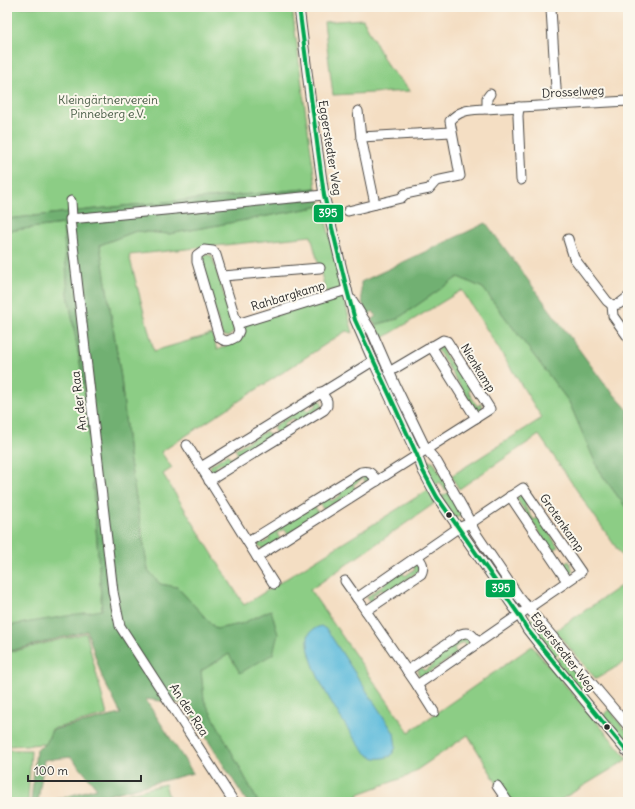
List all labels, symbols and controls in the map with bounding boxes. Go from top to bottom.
street label: Drosselweg [541,82,605,101]
park label: Kleingärtnerverein Pinneberg e.V. [58,92,158,121]
street label: Eggerstedter Weg [316,99,345,197]
line badge: 395 [313,204,344,223]
text: 395 [319,206,337,220]
street label: Rahbargkamp [249,277,327,314]
street label: Nienkamp [458,341,499,395]
street label: An der Raa [67,370,90,432]
street label: Grotenkamp [537,491,588,555]
unlabelled marker [444,510,454,520]
line badge: 395 [485,579,516,598]
text: 395 [492,581,510,595]
street label: Eggerstedter Weg [528,609,599,694]
street label: An der Raa [167,681,212,739]
unlabelled marker [602,722,612,732]
scale bar [28,757,141,783]
text: 100 m [34,763,68,778]

